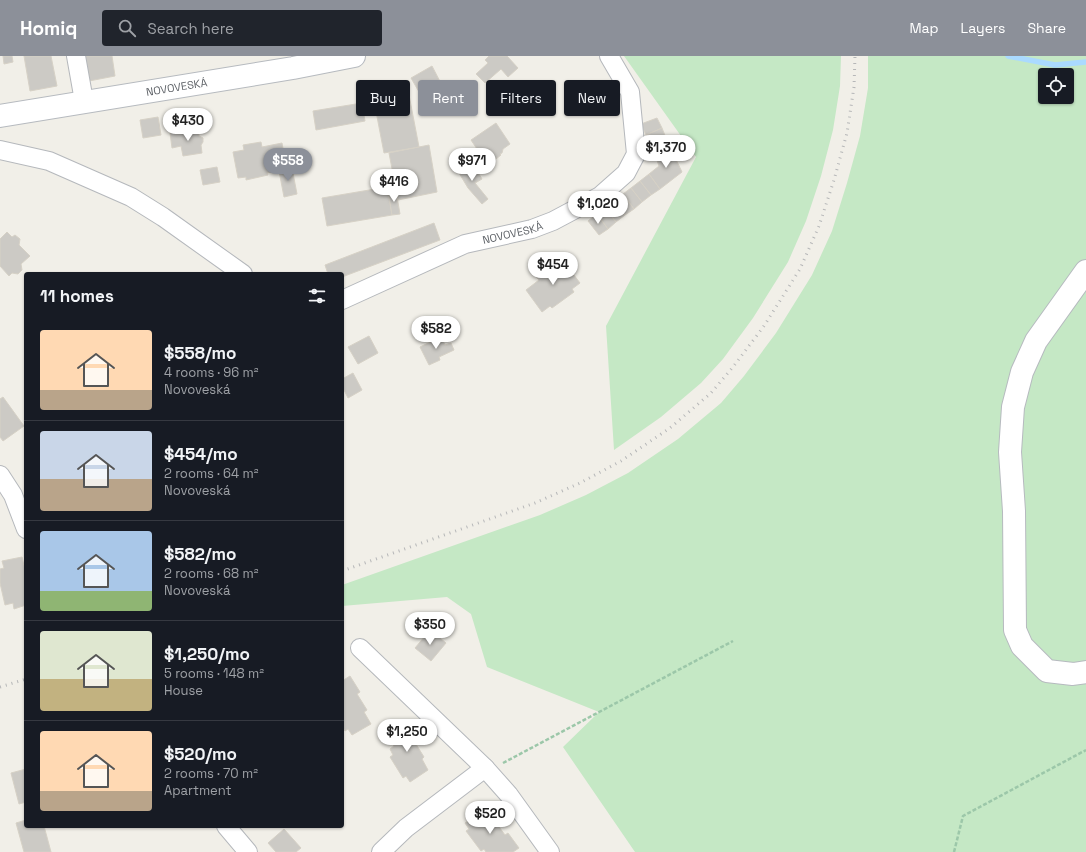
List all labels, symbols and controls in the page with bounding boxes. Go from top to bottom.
search box [102,10,382,46]
text: Homiq [20,16,78,41]
icon: search [116,17,138,39]
text: Search here [148,19,234,38]
text: Map [909,19,939,37]
text: Layers [961,19,1005,37]
text: Share [1027,19,1066,37]
map controls [1038,68,1074,104]
button: locate [1038,68,1074,104]
street label: NOVOVESKÁ [145,75,208,99]
chip: Buy [356,80,410,116]
chip: Rent [418,80,478,116]
chip: Filters [486,80,556,116]
chip: New [564,80,620,116]
pin: $430 [164,108,212,142]
text: $430 [172,112,204,129]
pin: $1,370 [633,135,699,169]
text: $1,370 [645,139,687,156]
pin: $558 [264,148,312,182]
pin: $971 [448,148,496,182]
text: $558 [272,152,304,169]
text: $971 [458,152,486,169]
pin: $416 [370,169,418,203]
text: $416 [379,173,409,190]
pin: $1,020 [565,191,631,225]
text: $1,020 [577,195,619,212]
street label: NOVOVESKÁ [481,218,545,247]
pin: $454 [529,252,577,286]
text: $454 [537,256,569,273]
text: 11 homes [40,285,114,307]
icon: filters [306,285,328,307]
pin: $582 [412,316,460,350]
text: $582 [420,320,452,337]
text: $558/mo [164,342,236,364]
icon: home [72,346,120,394]
text: 4 rooms · 96 m² [164,364,259,381]
text: Novoveská [164,381,231,398]
text: $454/mo [164,443,238,465]
icon: home [72,447,120,495]
text: 2 rooms · 64 m² [164,465,258,482]
text: Novoveská [164,482,231,499]
text: $582/mo [164,543,236,565]
icon: home [72,547,120,595]
text: 2 rooms · 68 m² [164,565,258,582]
text: Novoveská [164,582,231,599]
pin: $350 [406,612,454,646]
text: $350 [414,616,446,633]
text: $1,250/mo [164,643,250,665]
icon: home [72,647,120,695]
text: 5 rooms · 148 m² [164,665,264,682]
text: House [164,682,203,699]
pin: $1,250 [374,719,440,753]
text: $1,250 [386,723,428,740]
text: $520/mo [164,743,237,765]
icon: home [72,747,120,795]
text: 2 rooms · 70 m² [164,765,258,782]
text: Apartment [164,782,232,799]
pin: $520 [466,801,514,835]
text: $520 [474,805,506,822]

